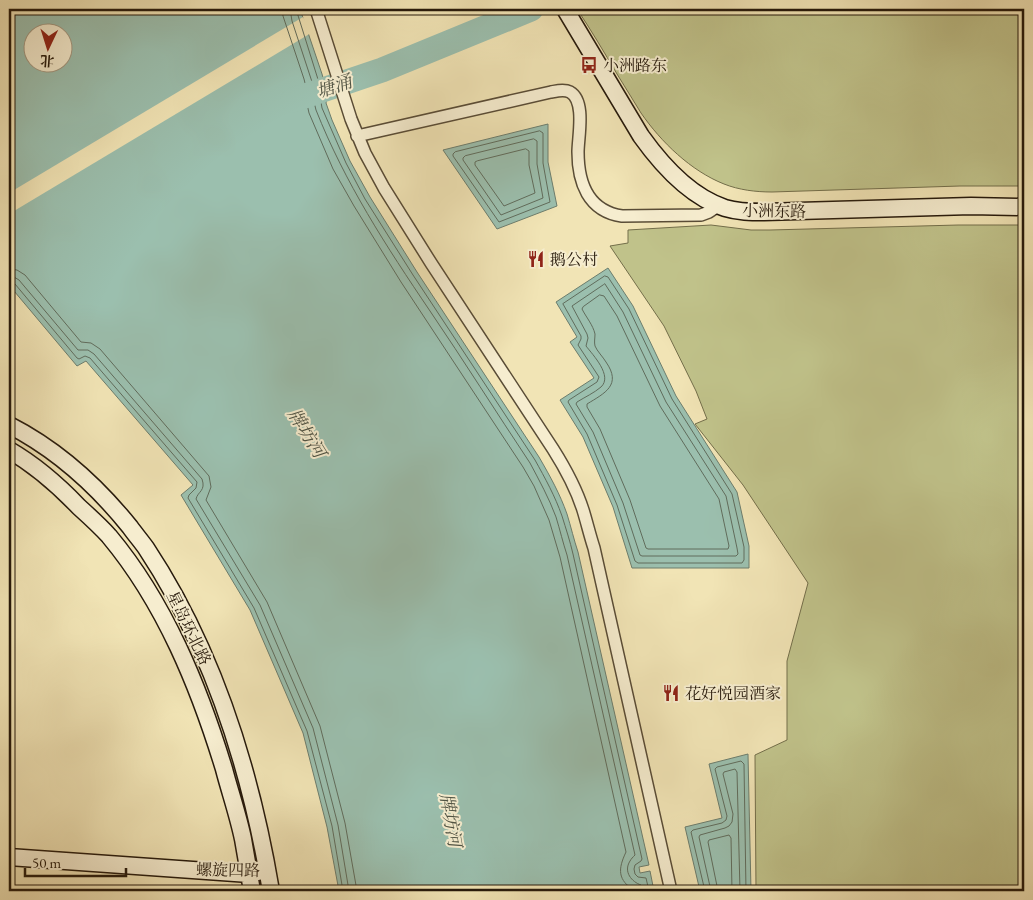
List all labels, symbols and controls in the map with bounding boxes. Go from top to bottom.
north arrow [22,22,72,72]
text: 北 [39,52,55,70]
bus stop icon: 小洲路东 [579,55,599,75]
place label: 小洲路东 [603,55,667,76]
water label: 塘涌 [313,69,357,103]
street label: 小洲东路 [742,200,806,222]
restaurant icon: 鹅公村 [526,249,546,269]
place label: 鹅公村 [550,249,598,270]
water label: 牌坊河 [283,404,333,465]
street label: 星岛环北路 [162,587,216,669]
restaurant icon: 花好悦园酒家 [661,683,681,703]
place label: 花好悦园酒家 [685,683,781,704]
water label: 牌坊河 [435,791,468,852]
scale bar [25,845,126,877]
text: 50 m [32,853,61,872]
street label: 螺旋四路 [196,859,260,881]

